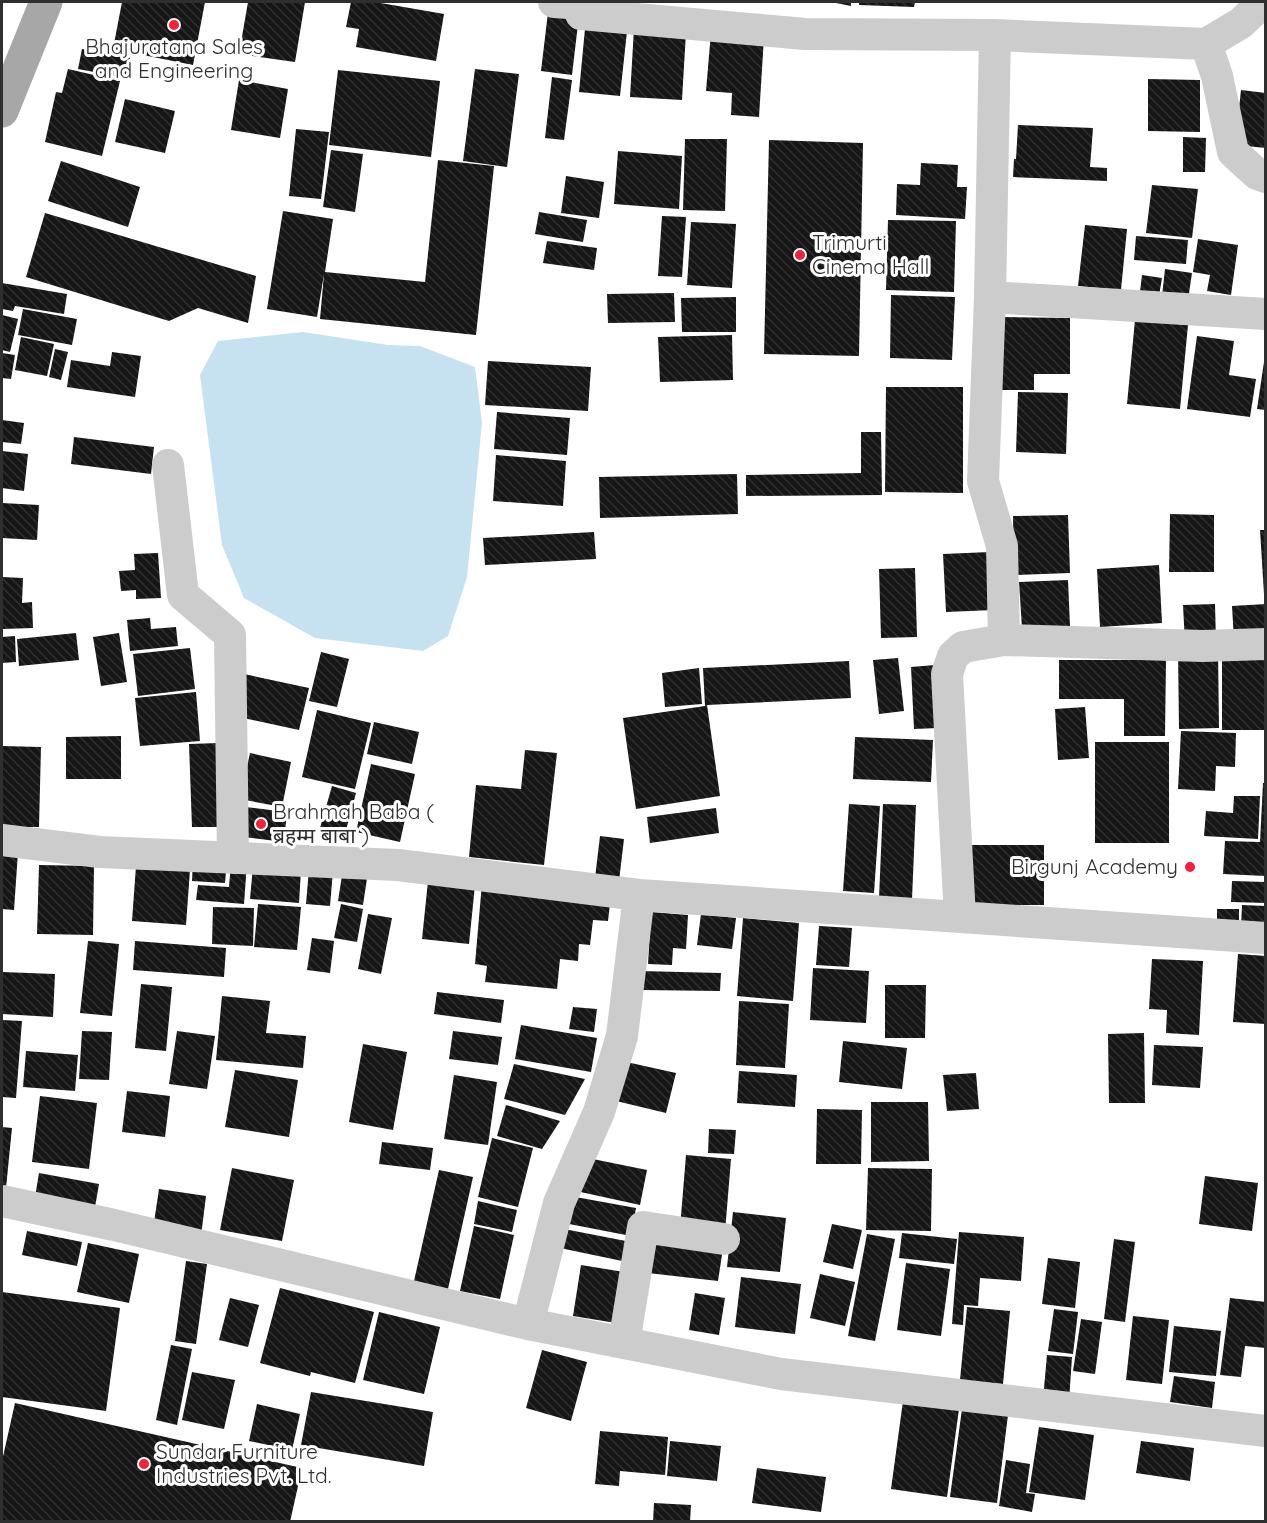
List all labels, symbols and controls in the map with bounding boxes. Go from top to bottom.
marker: Bhajuratana Sales and Engineering [167,18,181,32]
place label: Bhajuratana Sales and Engineering [85,33,263,83]
place label: Trimurti Cinema Hall [812,229,929,279]
marker: Trimurti Cinema Hall [793,248,807,262]
place label: Brahmah Baba ( ब्रहम्म बाबा ) [273,798,434,848]
marker: Brahmah Baba ( ब्रहम्म बाबा ) [254,817,268,831]
place label: Birgunj Academy [1011,853,1178,879]
marker: Birgunj Academy [1183,860,1197,874]
place label: Sundar Furniture Industries Pvt. Ltd. [156,1438,332,1488]
marker: Sundar Furniture Industries Pvt. Ltd. [137,1457,151,1471]

